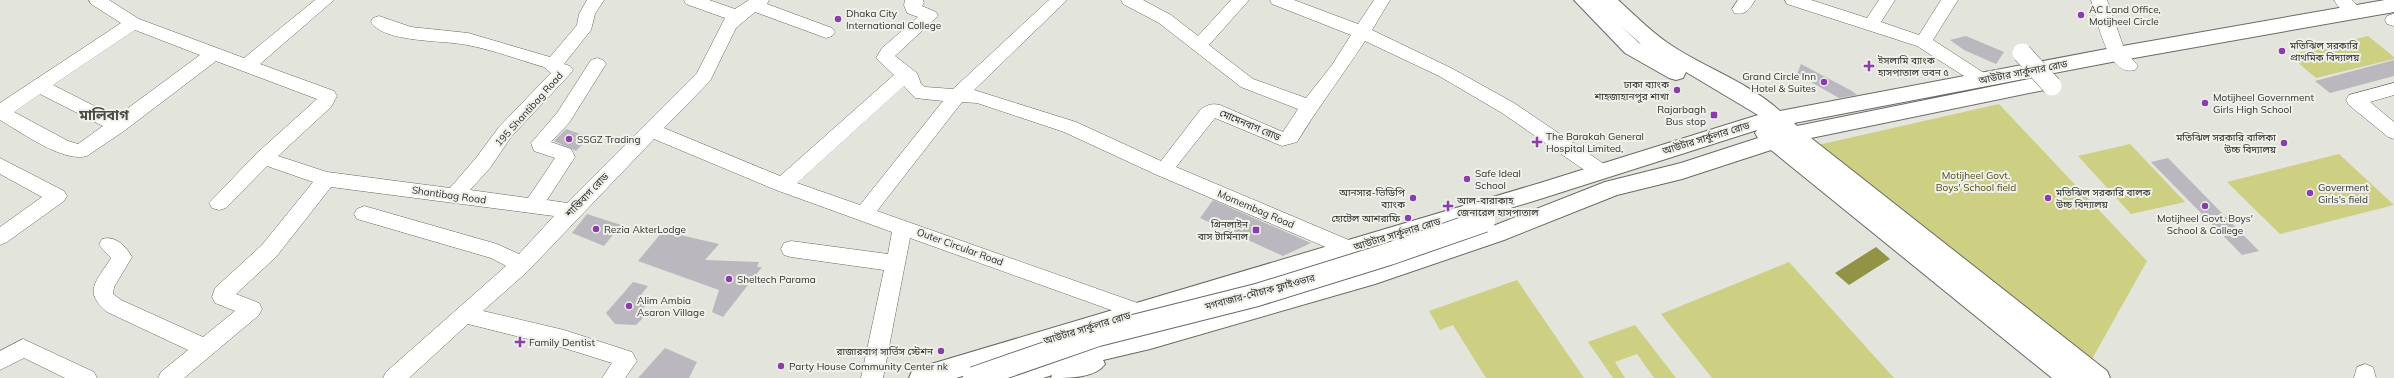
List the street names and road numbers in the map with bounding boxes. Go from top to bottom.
street label: আউটার সার্কুলার রোড [1976,57,2069,87]
street label: 195 Shantibag Road [492,69,566,149]
street label: মোমেনবাগ রোড [1217,106,1283,144]
street label: আউটার সার্কুলার রোড [1660,118,1752,158]
street label: শান্তিবাগ রোড [562,169,612,221]
street label: Shantibag Road [411,183,487,207]
street label: Momembag Road [1216,187,1296,231]
street label: আউটার সার্কুলার রোড [1351,214,1443,254]
street label: Outer Circular Road [915,225,1005,269]
street label: মগবাজার-মৌচাক ফ্লাইওভার [1203,271,1317,313]
street label: আউটার সার্কুলার রোড [1041,308,1133,348]

